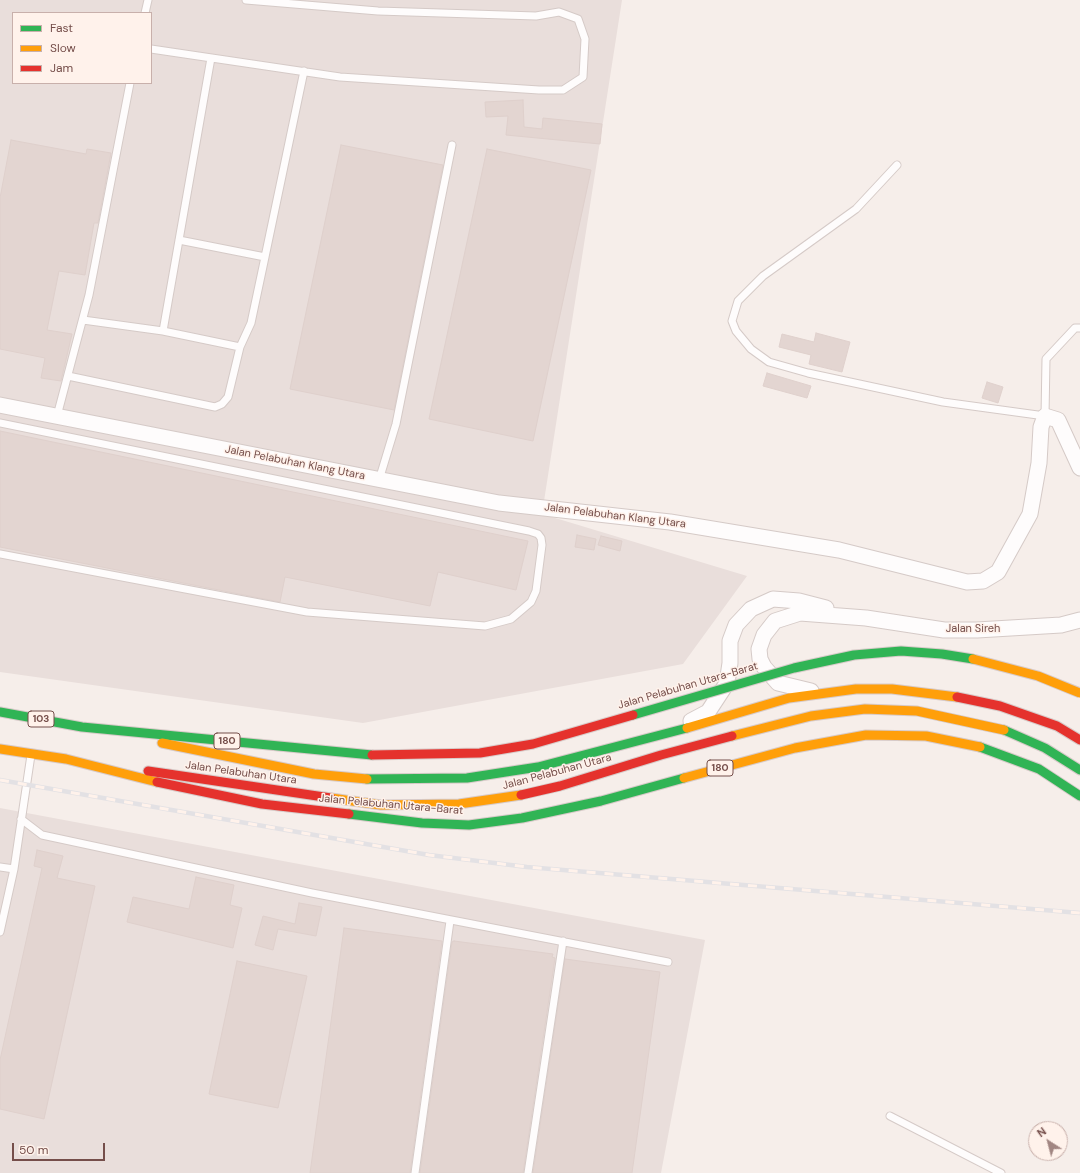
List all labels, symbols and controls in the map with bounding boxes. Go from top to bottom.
legend [12,12,152,84]
text: Fast [50,20,73,36]
text: Slow [50,40,76,56]
text: Jam [50,60,73,76]
street label: Jalan Pelabuhan Klang Utara [224,443,366,483]
street label: Jalan Pelabuhan Klang Utara [544,501,686,531]
street label: Jalan Sireh [946,622,1000,636]
street label: Jalan Pelabuhan Utara-Barat [616,660,760,712]
road number: 103 [28,711,54,727]
road number: 180 [214,733,240,749]
street label: Jalan Pelabuhan Utara [501,751,613,793]
street label: Jalan Pelabuhan Utara [185,759,297,787]
road number: 180 [707,760,733,776]
street label: Jalan Pelabuhan Utara-Barat [318,792,464,818]
north arrow [1028,1121,1068,1161]
text: N [1034,1124,1049,1140]
scale bar [14,1135,107,1161]
text: 50 m [19,1142,48,1158]

